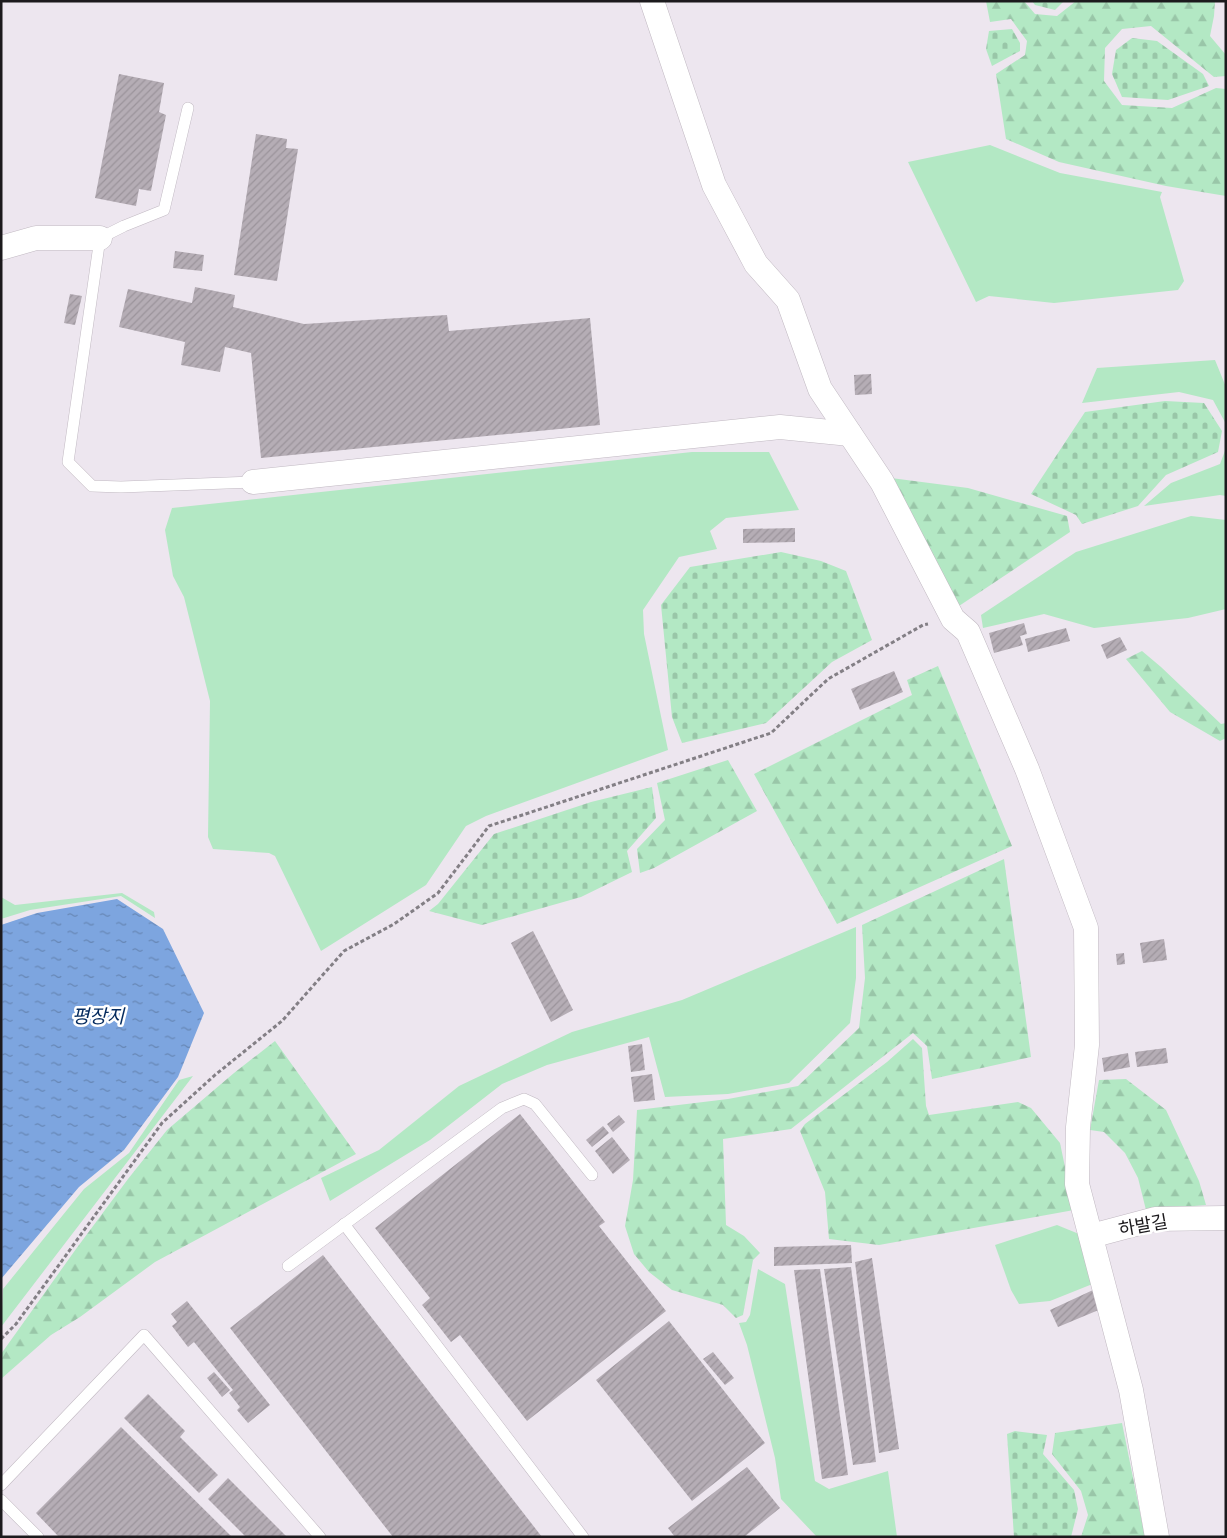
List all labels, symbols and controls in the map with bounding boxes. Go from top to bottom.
water label: 평장지 [72,1003,126,1030]
street label: 하발길 [1116,1208,1170,1242]

